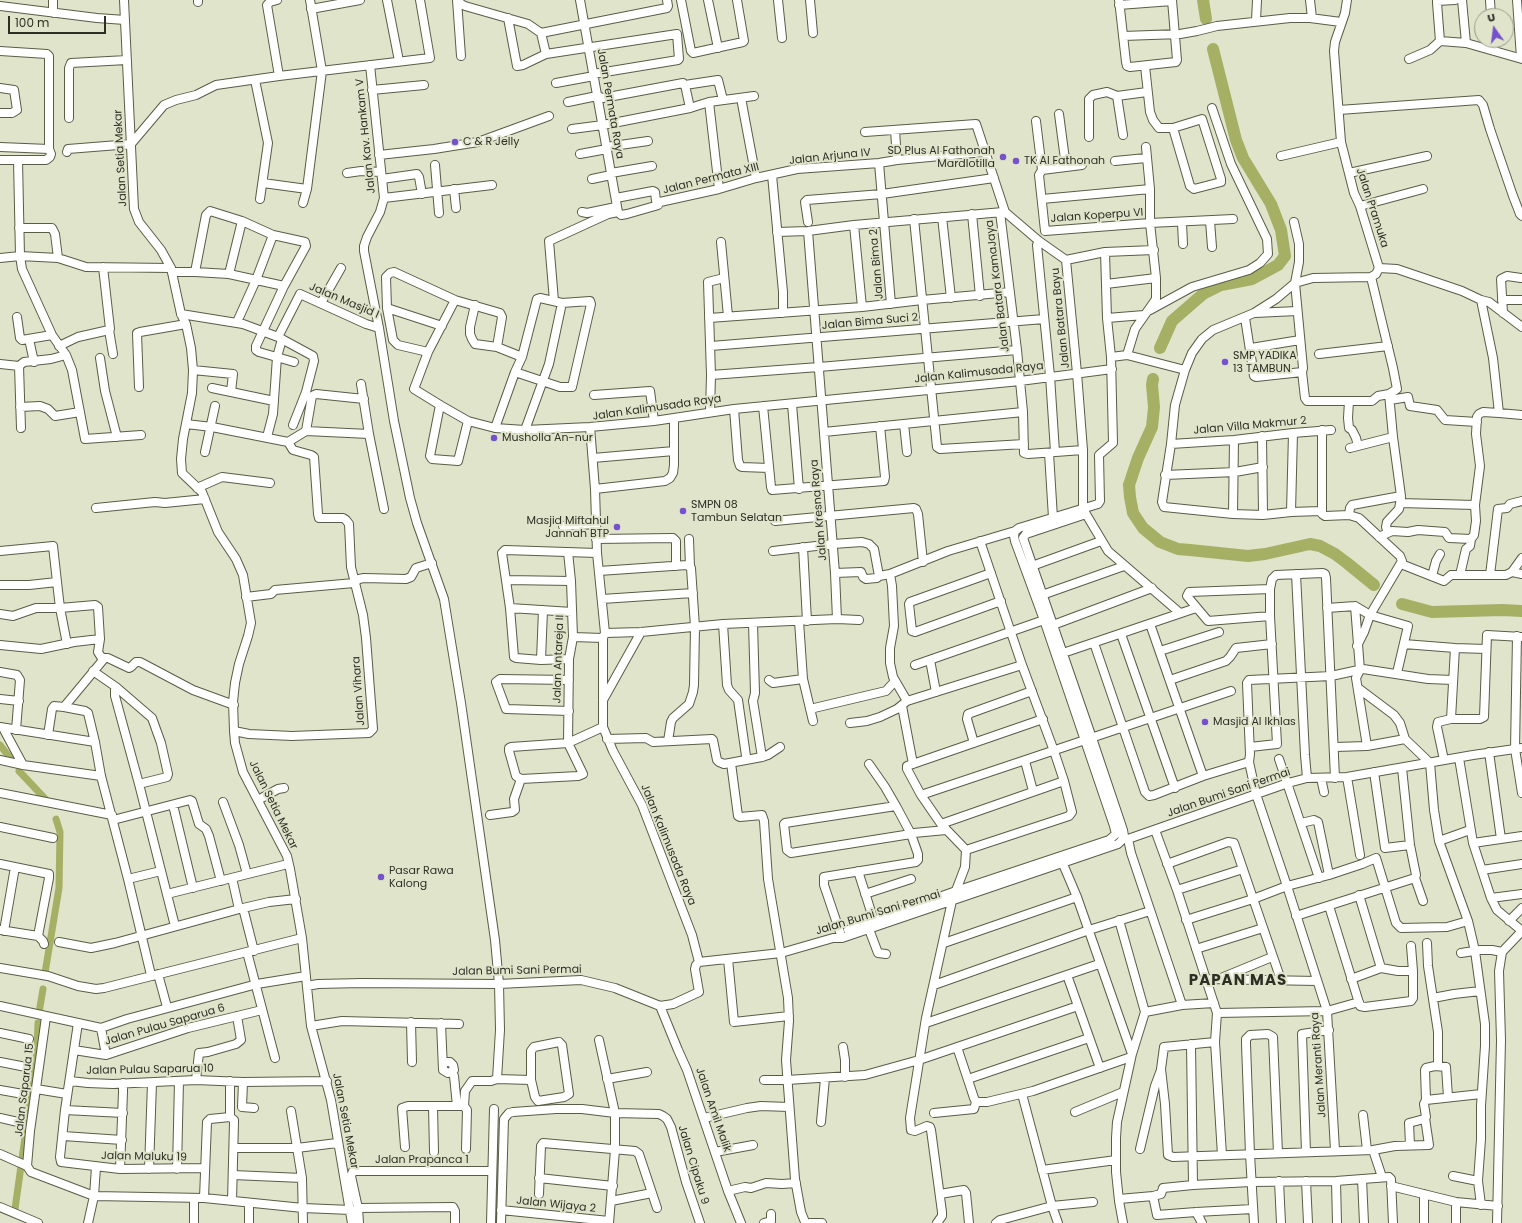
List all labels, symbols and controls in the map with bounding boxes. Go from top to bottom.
scale bar [10,8,108,34]
north arrow [1474,8,1514,48]
text: U [1486,9,1497,26]
text: 100 m [15,14,49,31]
street label: Jalan Permata Raya [594,48,626,160]
street label: Jalan Kav. Hankam V [353,78,379,194]
street label: Jalan Setia Mekar [112,109,130,207]
place label: C & R Jelly [463,135,519,149]
marker: C & R Jelly [450,137,460,147]
place label: SD Plus Al Fathonah Mardlotilla [887,144,995,170]
street label: Jalan Arjuna IV [788,146,872,168]
marker: SD Plus Al Fathonah Mardlotilla [998,152,1008,162]
place label: TK Al Fathonah [1024,154,1105,168]
marker: TK Al Fathonah [1011,156,1021,166]
street label: Jalan Permata XIII [661,161,761,197]
street label: Jalan Pramuka [1353,167,1391,249]
street label: Jalan Koperpu VI [1050,206,1144,226]
street label: Jalan Batara KamaJaya [983,219,1013,353]
street label: Jalan Bima 2 [867,228,887,300]
street label: Jalan Batara Bayu [1049,267,1073,369]
street label: Jalan Masjid I [307,280,381,322]
street label: Jalan Bima Suci 2 [821,311,919,333]
place label: SMP YADIKA 13 TAMBUN [1233,349,1297,375]
marker: SMP YADIKA 13 TAMBUN [1220,357,1230,367]
street label: Jalan Kalimusada Raya [914,360,1044,386]
street label: Jalan Kalimusada Raya [592,392,722,424]
street label: Jalan Villa Makmur 2 [1193,414,1307,438]
place label: Musholla An-nur [502,431,593,445]
marker: Musholla An-nur [489,433,499,443]
street label: Jalan Kresna Raya [808,459,830,561]
place label: SMPN 08 Tambun Selatan [691,498,782,524]
marker: SMPN 08 Tambun Selatan [678,506,688,516]
place label: Masjid Miftahul Jannah BTP [527,514,609,540]
marker: Masjid Miftahul Jannah BTP [612,522,622,532]
street label: Jalan Antareja II [551,614,567,704]
street label: Jalan Vihara [350,656,368,726]
place label: Masjid Al Ikhlas [1213,715,1296,729]
marker: Masjid Al Ikhlas [1200,717,1210,727]
street label: Jalan Setia Mekar [246,758,300,852]
street label: Jalan Bumi Sani Permai [1166,766,1292,820]
street label: Jalan Kalimusada Raya [638,782,698,908]
place label: Pasar Rawa Kalong [389,864,454,890]
marker: Pasar Rawa Kalong [376,872,386,882]
street label: Jalan Bumi Sani Permai [814,888,942,938]
street label: Jalan Bumi Sani Permai [452,963,582,979]
district label: PAPAN MAS [1189,972,1287,990]
street label: Jalan Pulau Saparua 6 [103,1002,227,1048]
street label: Jalan Meranti Raya [1309,1012,1329,1118]
street label: Jalan Saparua 15 [13,1042,37,1138]
street label: Jalan Pulau Saparua 10 [86,1062,214,1078]
street label: Jalan Amil Malik [692,1066,734,1154]
street label: Jalan Setia Mekar [329,1072,361,1170]
street label: Jalan Cipaku 9 [675,1124,711,1206]
street label: Jalan Maluku 19 [101,1150,187,1164]
street label: Jalan Prapanca 1 [375,1153,469,1167]
street label: Jalan Wijaya 2 [516,1194,596,1216]

